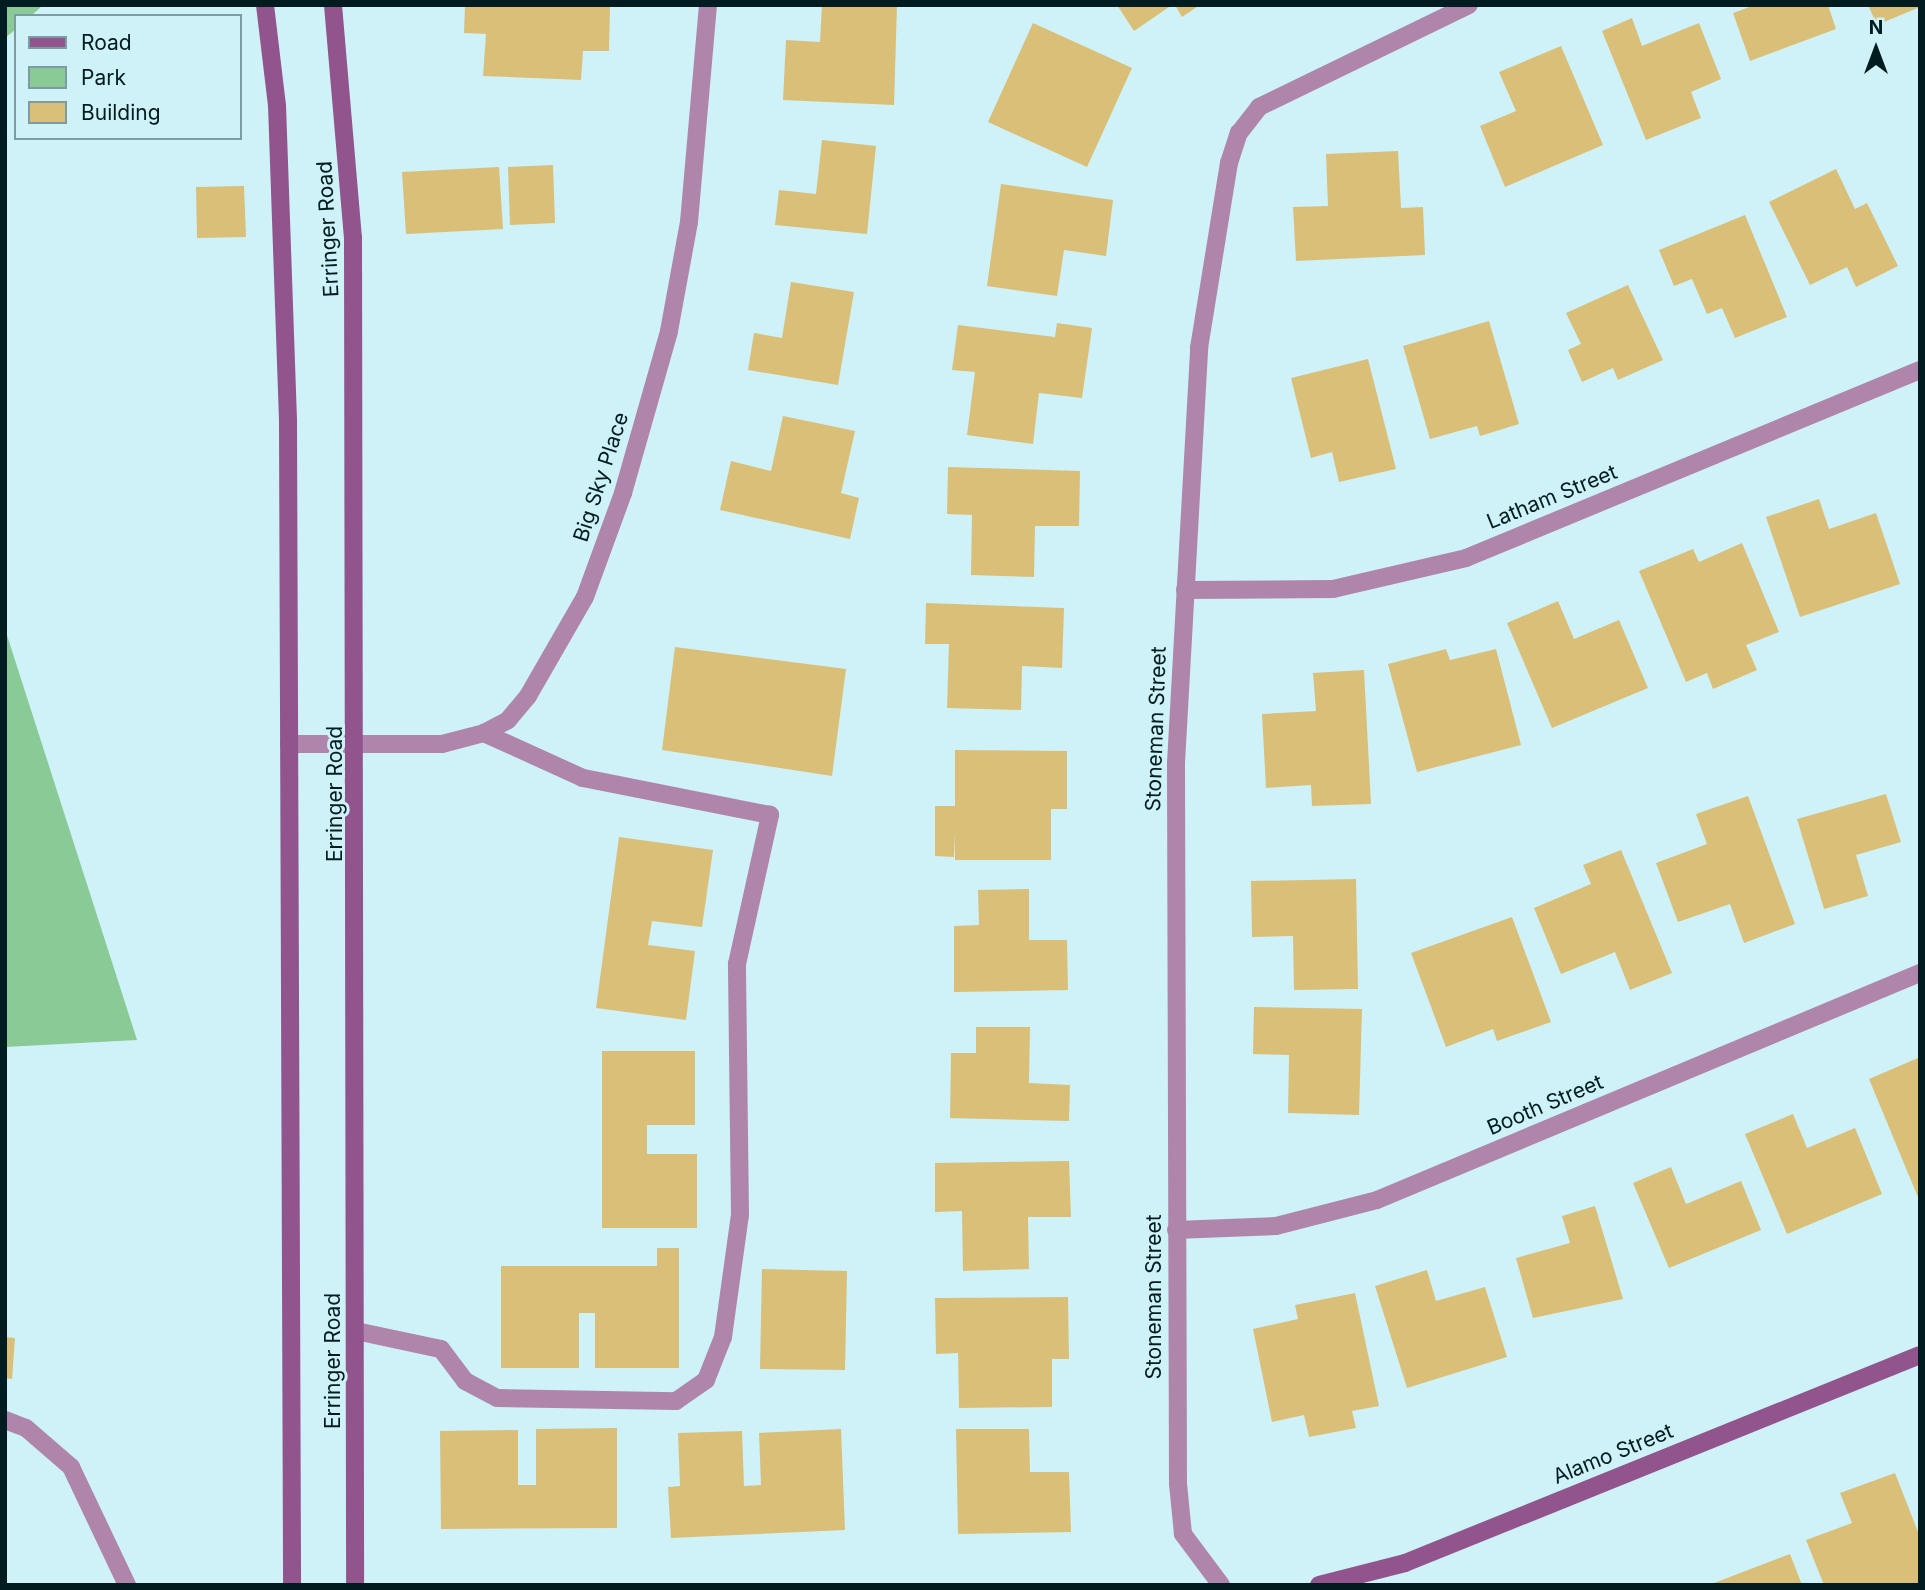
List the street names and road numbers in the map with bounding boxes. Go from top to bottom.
street label: Erringer Road [312,160,344,298]
street label: Big Sky Place [568,409,634,545]
street label: Latham Street [1483,459,1621,535]
street label: Stoneman Street [1141,646,1171,812]
street label: Erringer Road [322,726,348,862]
street label: Booth Street [1483,1069,1607,1141]
street label: Stoneman Street [1141,1214,1167,1380]
street label: Erringer Road [320,1293,346,1429]
street label: Alamo Street [1549,1418,1677,1490]

